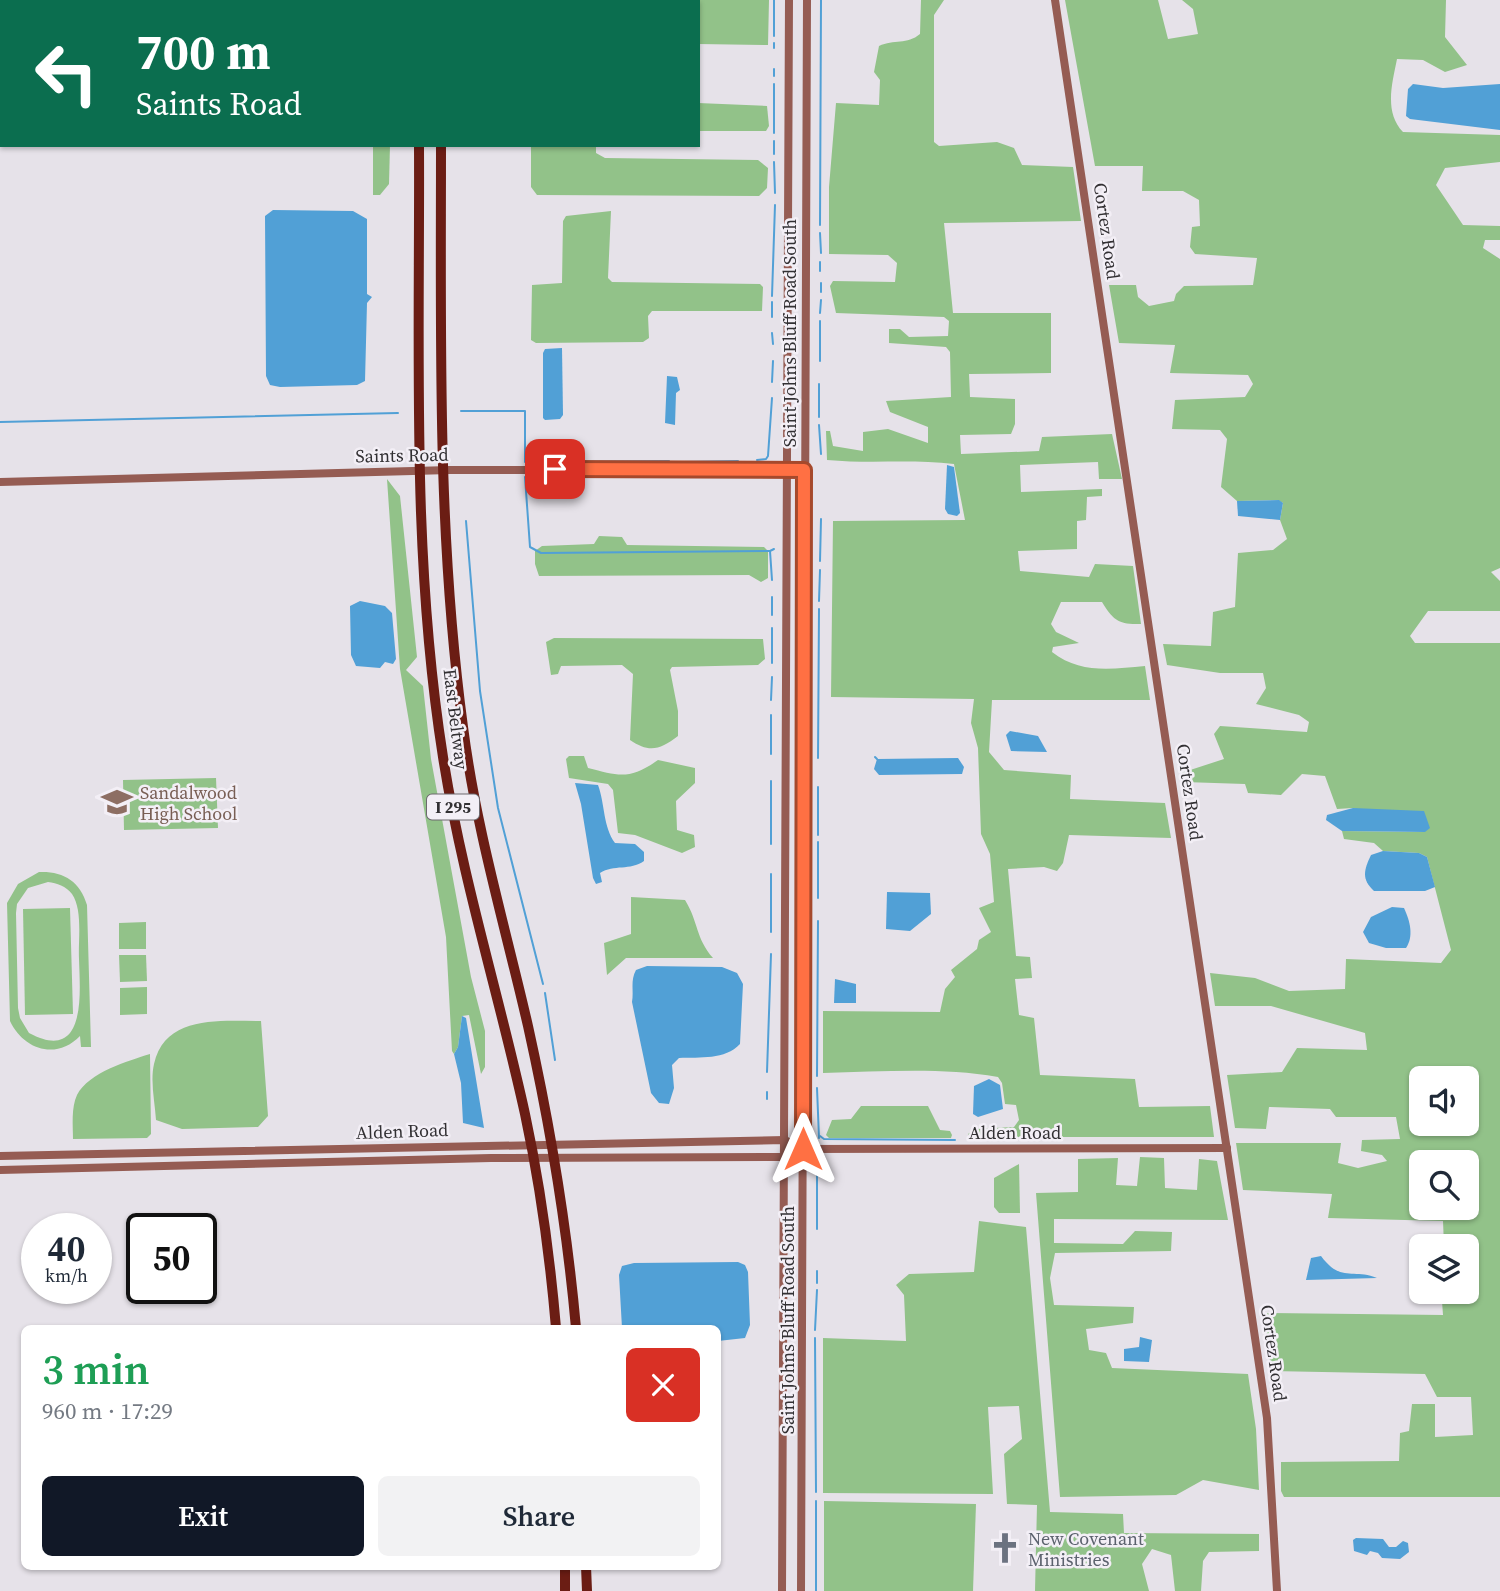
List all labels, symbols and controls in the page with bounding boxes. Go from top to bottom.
text: 700 m [136,18,271,85]
icon: left [21,28,112,119]
text: Saints Road [136,82,302,126]
street label: Cortez Road [1088,181,1126,281]
street label: Saint Johns Bluff Road South [777,219,802,447]
pin [525,439,585,499]
street label: Saints Road [355,442,449,468]
icon: arrive [536,450,574,488]
street label: East Beltway [437,667,475,772]
street label: Cortez Road [1171,742,1209,842]
place label: Sandalwood High School [140,780,237,826]
school or university icon: Sandalwood High School [100,785,134,819]
road number: I 295 [427,794,479,820]
map controls [1409,1066,1479,1304]
button: sound [1409,1066,1479,1136]
position arrow [766,1112,840,1186]
street label: Alden Road [355,1117,449,1145]
street label: Alden Road [969,1120,1061,1145]
button: search [1409,1150,1479,1220]
street label: Saint Johns Bluff Road South [775,1206,800,1434]
speed limit sign: 50 [126,1213,217,1304]
text: 40 [48,1225,85,1273]
button: layers [1409,1234,1479,1304]
text: km/h [45,1263,88,1288]
street label: Cortez Road [1255,1303,1293,1403]
text: 3 min [42,1340,150,1398]
button: close [626,1348,700,1422]
text: 960 m · 17:29 [42,1395,173,1427]
button: Exit [42,1476,364,1556]
button: Share [378,1476,700,1556]
place label: New Covenant Ministries [1028,1526,1144,1572]
church icon: New Covenant Ministries [988,1531,1022,1565]

